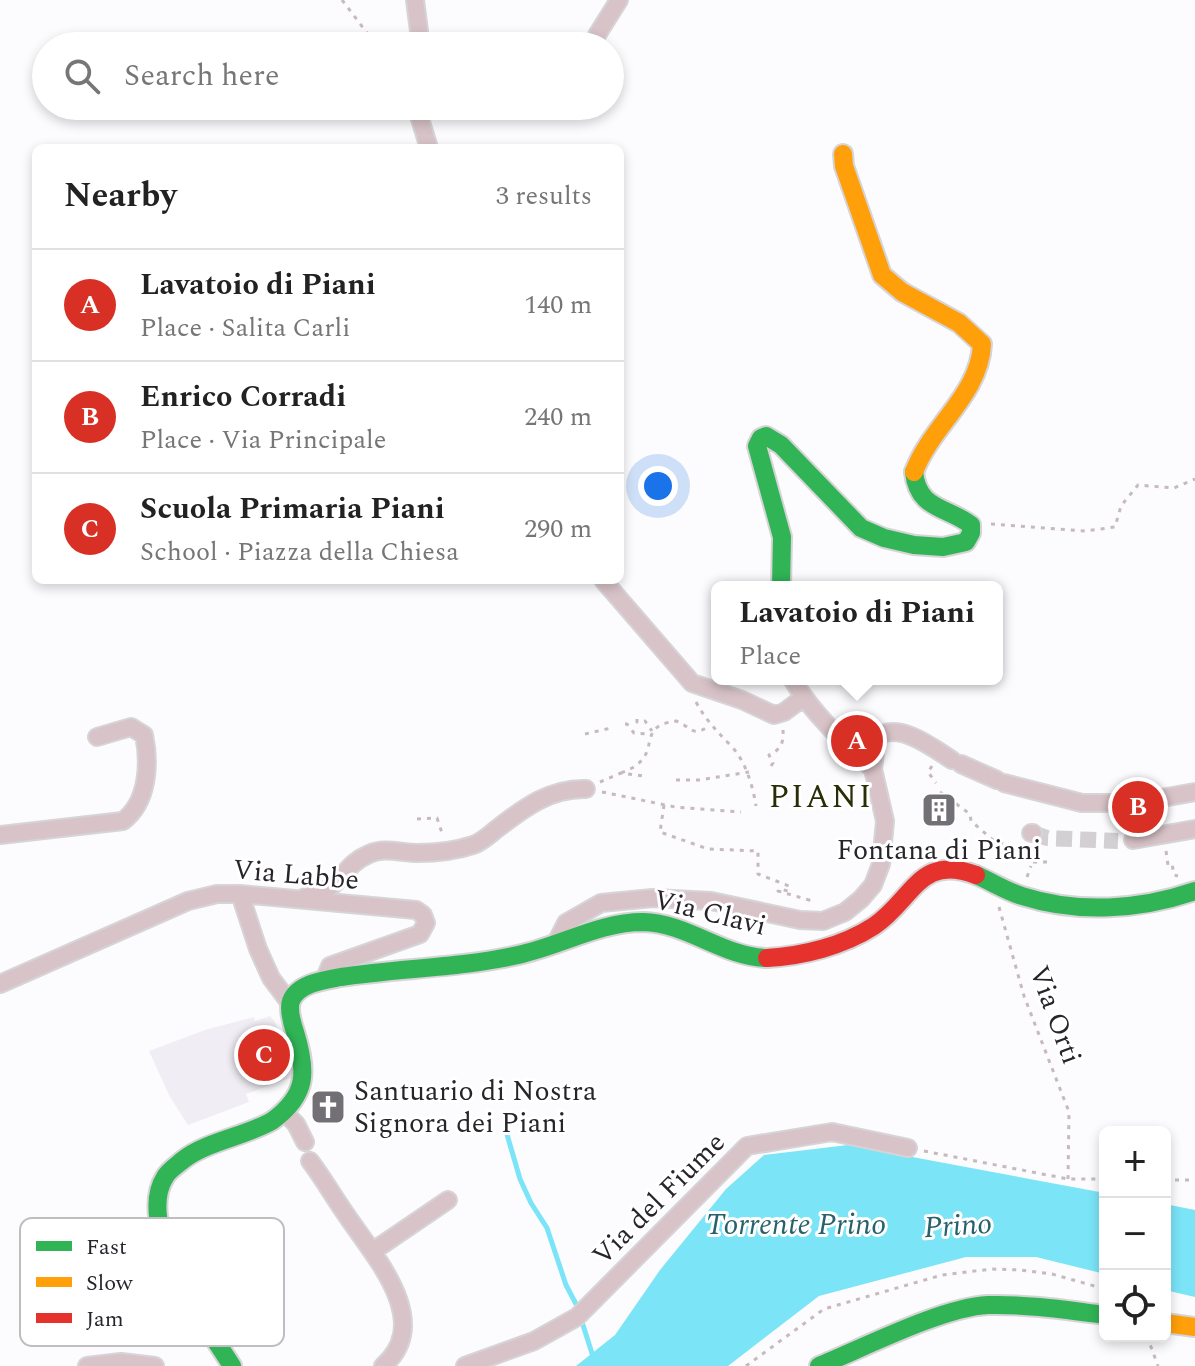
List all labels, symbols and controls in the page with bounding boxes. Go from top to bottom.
search box [32,32,624,120]
text: Search here [124,53,280,99]
icon: search [60,54,104,98]
text: Nearby [64,170,177,222]
text: 3 results [496,176,592,216]
text: Lavatoio di Piani [140,262,376,308]
text: A [80,285,100,325]
text: 140 m [524,285,592,325]
text: Place · Salita Carli [140,308,350,348]
text: Enrico Corradi [140,374,346,420]
text: B [81,397,99,437]
text: 240 m [524,397,592,437]
text: Place · Via Principale [140,420,386,460]
your location [638,466,678,506]
text: Scuola Primaria Piani [140,486,445,532]
text: C [81,509,99,549]
text: 290 m [524,509,592,549]
text: School · Piazza della Chiesa [140,532,459,572]
popup [711,581,1003,685]
text: Lavatoio di Piani [739,590,975,636]
text: Place [739,636,801,676]
pin: A [831,711,883,771]
district label: PIANI [769,773,873,822]
pin: B [1112,777,1164,837]
building icon: Fontana di Piani [920,791,958,829]
place label: Fontana di Piani [837,829,1041,872]
street label: Via Labbe [231,848,361,902]
street label: Via Clavi [649,878,771,948]
street label: Via Orti [1017,959,1093,1071]
pin: C [238,1025,290,1085]
place label: Santuario di Nostra Signora dei Piani [354,1070,597,1145]
church icon: Santuario di Nostra Signora dei Piani [309,1088,347,1126]
street label: Via del Fiume [582,1122,736,1276]
map controls [1099,1126,1171,1342]
button: + [1099,1126,1171,1198]
button: − [1099,1198,1171,1270]
water label: Prino [922,1201,994,1251]
water label: Torrente Prino [706,1202,886,1248]
legend [20,1218,284,1346]
text: Fast [86,1231,127,1264]
text: Slow [86,1267,134,1300]
button: locate [1099,1270,1171,1342]
text: Jam [86,1303,124,1336]

